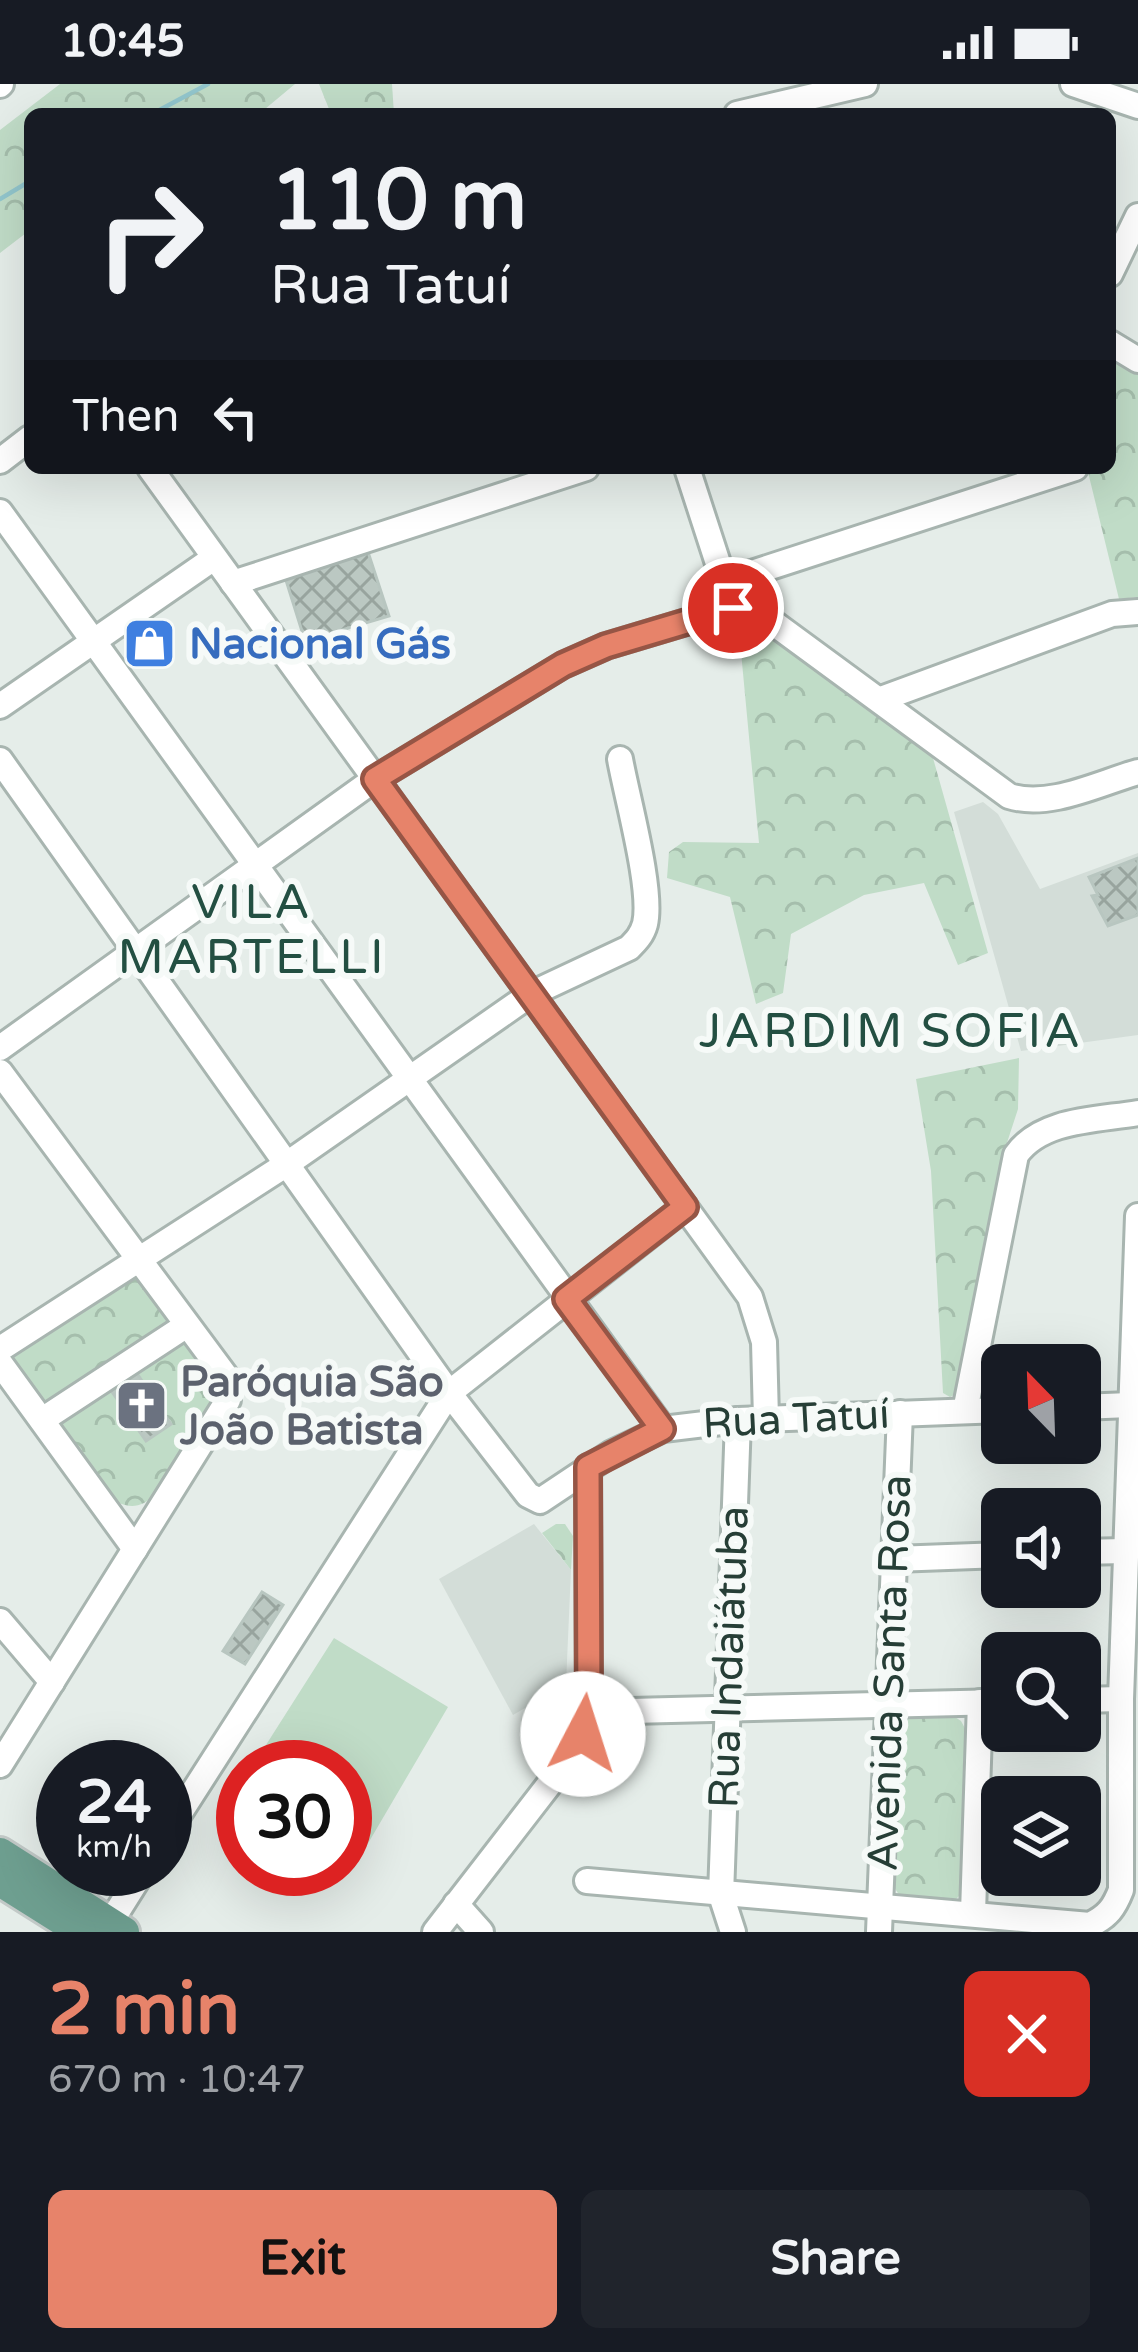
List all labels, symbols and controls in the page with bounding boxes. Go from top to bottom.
text: 10:45 [60,15,185,69]
text: 110 m [270,151,527,252]
icon: right [72,156,228,312]
text: Rua Tatuí [270,253,511,318]
icon: left [203,384,269,450]
text: Then [72,390,179,444]
pin [682,557,784,659]
icon: arrive [700,575,766,641]
shop icon: Nacional Gás [122,616,178,672]
place label: Nacional Gás [189,619,451,670]
district label: VILA MARTELLI [117,874,387,987]
district label: JARDIM SOFIA [699,1003,1083,1061]
north arrow [981,1344,1101,1464]
map controls [981,1344,1101,1896]
place label: Paróquia São João Batista [179,1357,444,1456]
church icon: Paróquia São João Batista [113,1378,169,1434]
street label: Rua Tatuí [701,1389,891,1449]
street label: Avenida Santa Rosa [858,1474,922,1872]
button: sound [981,1488,1101,1608]
street label: Rua Indaiátuba [698,1505,760,1809]
button: search [981,1632,1101,1752]
position arrow [520,1671,646,1797]
speed limit sign: 30 [216,1740,372,1896]
text: 24 [76,1767,152,1839]
button: layers [981,1776,1101,1896]
text: km/h [76,1829,152,1866]
text: 2 min [48,1967,240,2054]
button: close [964,1971,1090,2097]
text: 670 m · 10:47 [48,2056,306,2103]
button: Exit [48,2190,557,2328]
button: Share [581,2190,1090,2328]

